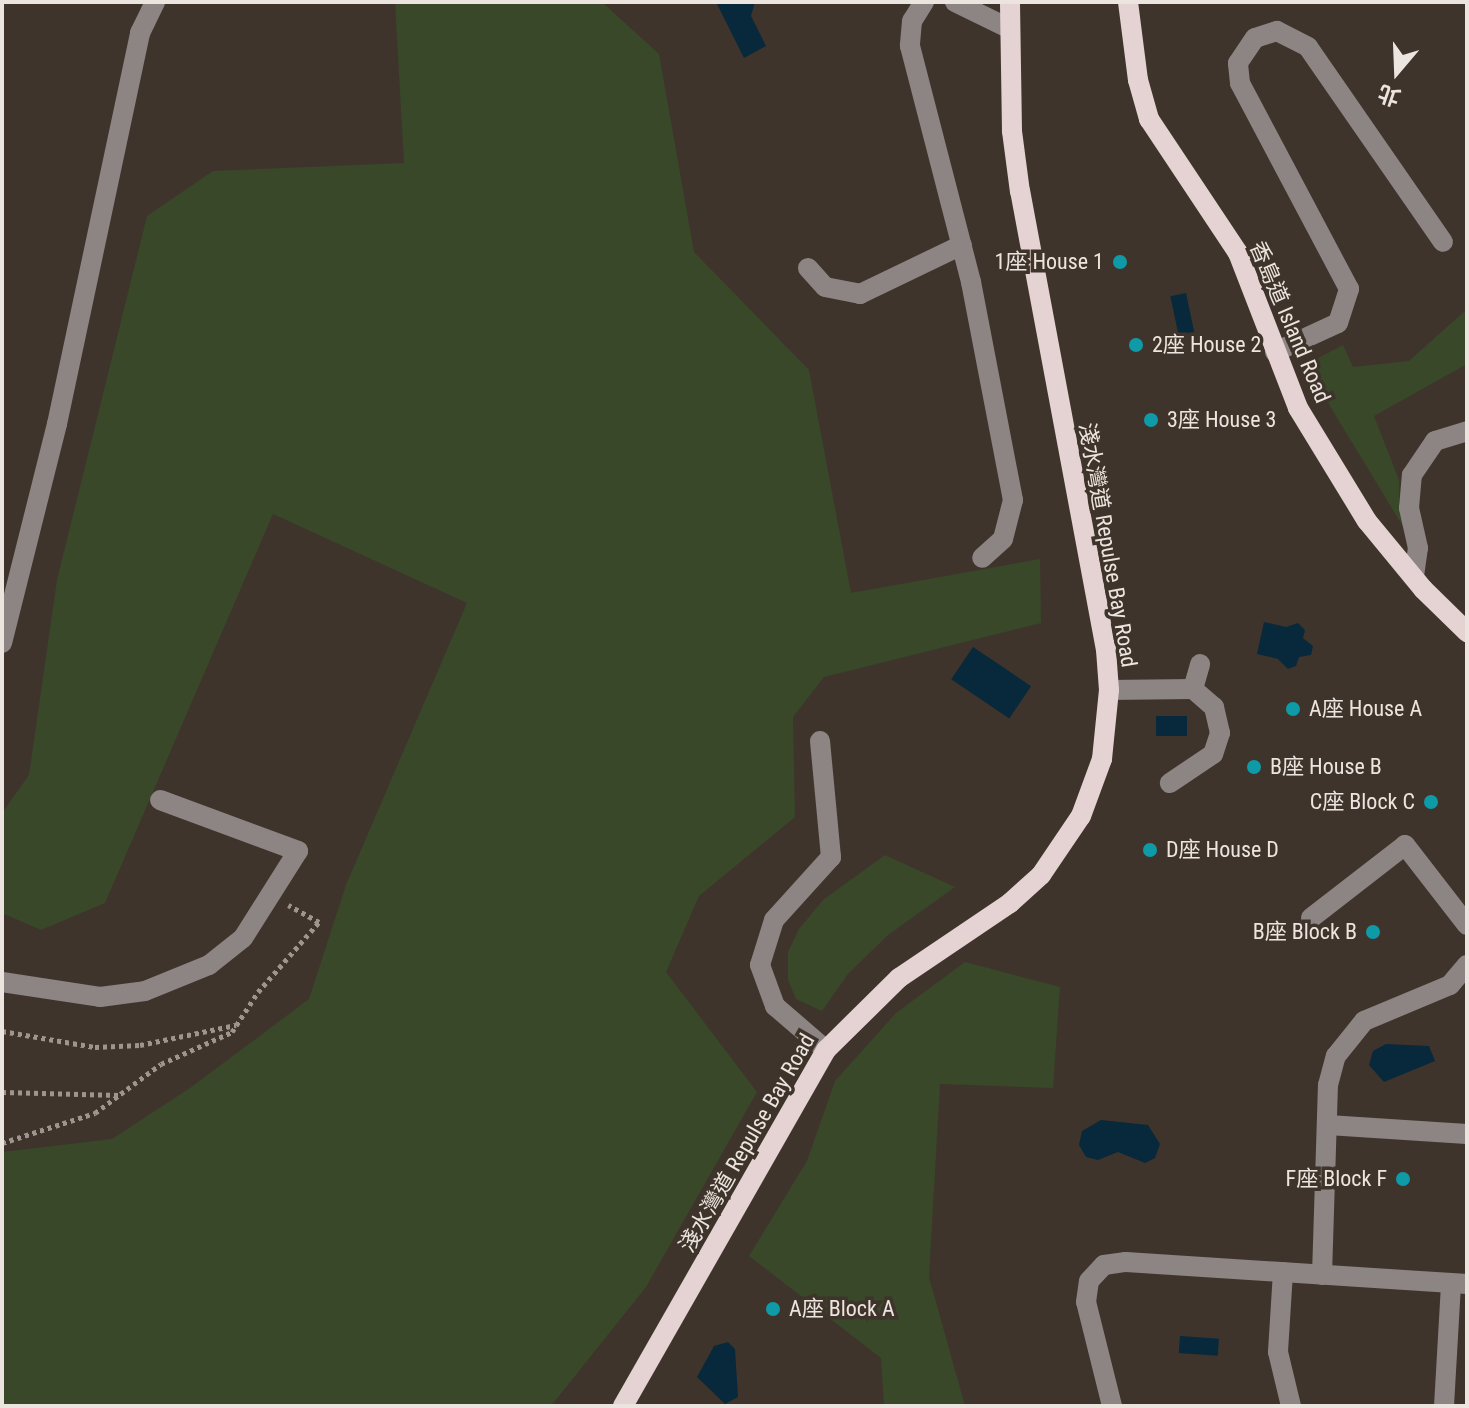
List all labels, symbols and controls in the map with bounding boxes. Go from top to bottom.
north arrow [1357,32,1437,112]
text: 北 [1375,80,1404,111]
street label: 香島道 Island Road [1244,237,1336,407]
place label: 1座 House 1 [995,249,1104,275]
marker: 1座 House 1 [1111,253,1129,271]
place label: 2座 House 2 [1152,332,1261,358]
marker: 2座 House 2 [1127,336,1145,354]
place label: 3座 House 3 [1167,407,1276,433]
marker: 3座 House 3 [1142,411,1160,429]
street label: 淺水灣道 Repulse Bay Road [1073,421,1143,669]
place label: A座 House A [1309,696,1422,722]
marker: A座 House A [1284,700,1302,718]
place label: B座 House B [1270,754,1382,780]
marker: B座 House B [1245,758,1263,776]
place label: C座 Block C [1310,789,1415,815]
marker: C座 Block C [1422,793,1440,811]
place label: D座 House D [1166,837,1279,863]
marker: D座 House D [1141,841,1159,859]
place label: B座 Block B [1253,919,1357,945]
marker: B座 Block B [1364,923,1382,941]
street label: 淺水灣道 Repulse Bay Road [674,1029,820,1257]
place label: F座 Block F [1286,1166,1387,1192]
marker: F座 Block F [1394,1170,1412,1188]
place label: A座 Block A [789,1296,895,1322]
marker: A座 Block A [764,1300,782,1318]

